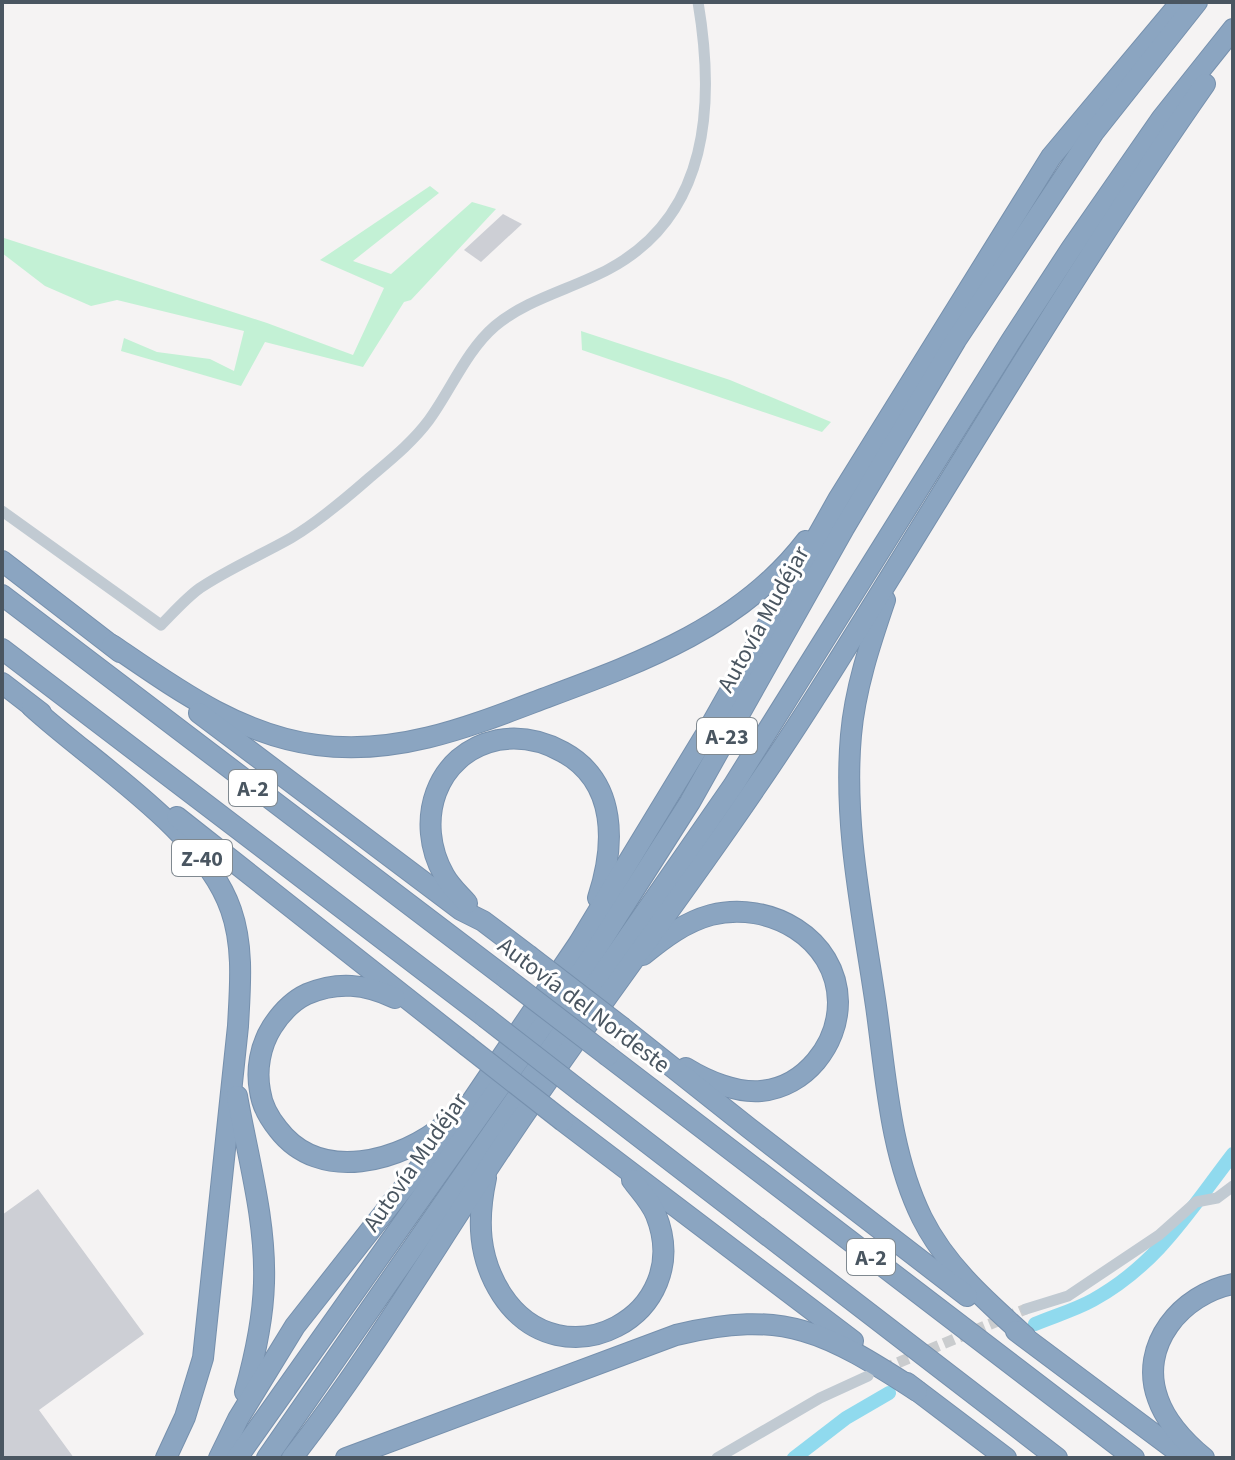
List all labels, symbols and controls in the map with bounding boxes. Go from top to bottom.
street label: Autovía Mudéjar [709,539,819,699]
road number: A-23 [697,718,757,754]
road number: A-2 [229,770,277,806]
road number: Z-40 [172,840,232,876]
street label: Autovía del Nordeste [490,929,677,1082]
street label: Autovía Mudéjar [354,1085,477,1239]
road number: A-2 [847,1239,895,1275]

